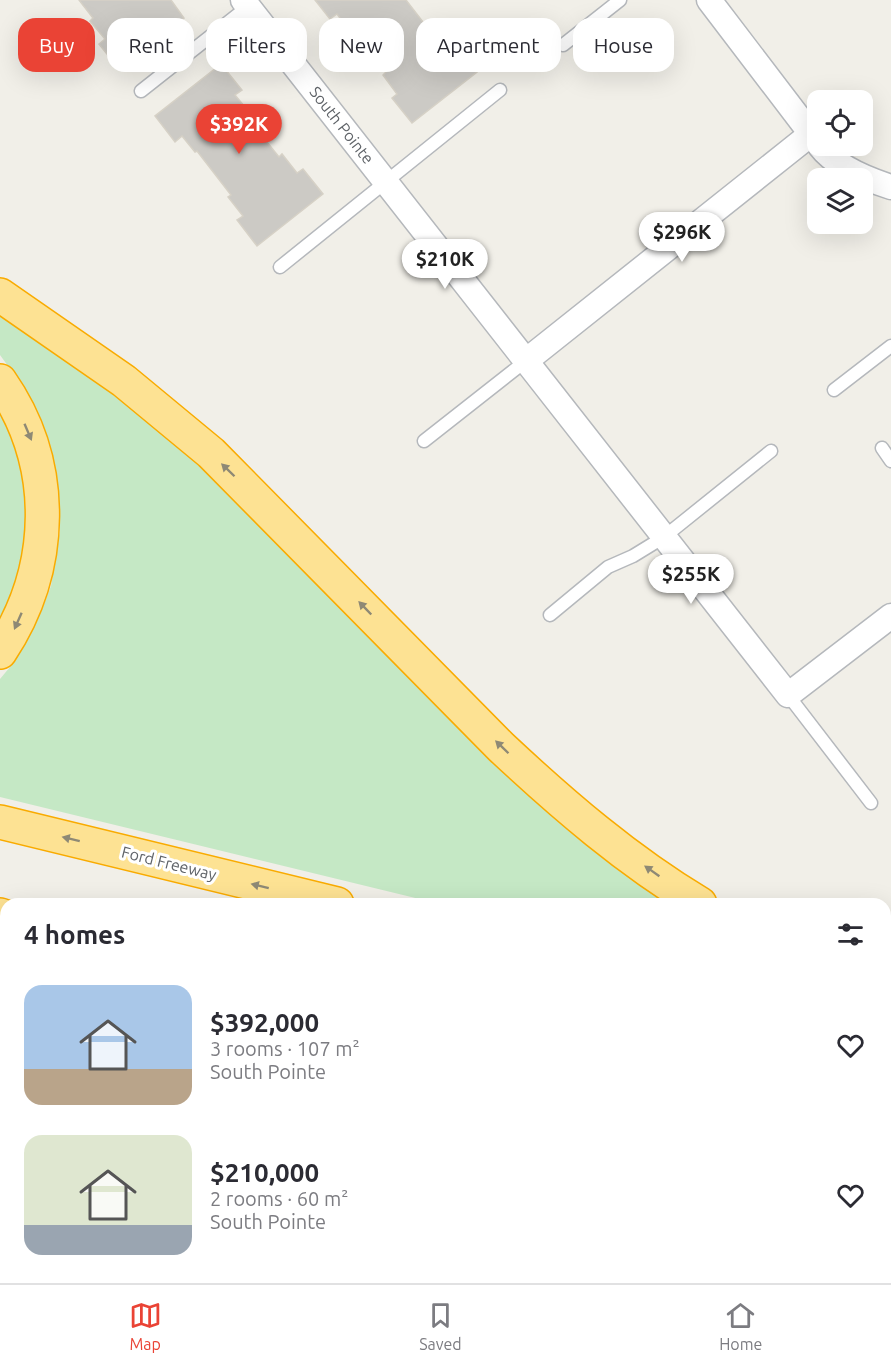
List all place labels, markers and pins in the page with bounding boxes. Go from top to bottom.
pin: $392K [197,104,281,155]
pin: $296K [640,212,724,263]
pin: $210K [403,239,487,290]
pin: $255K [649,554,733,605]

